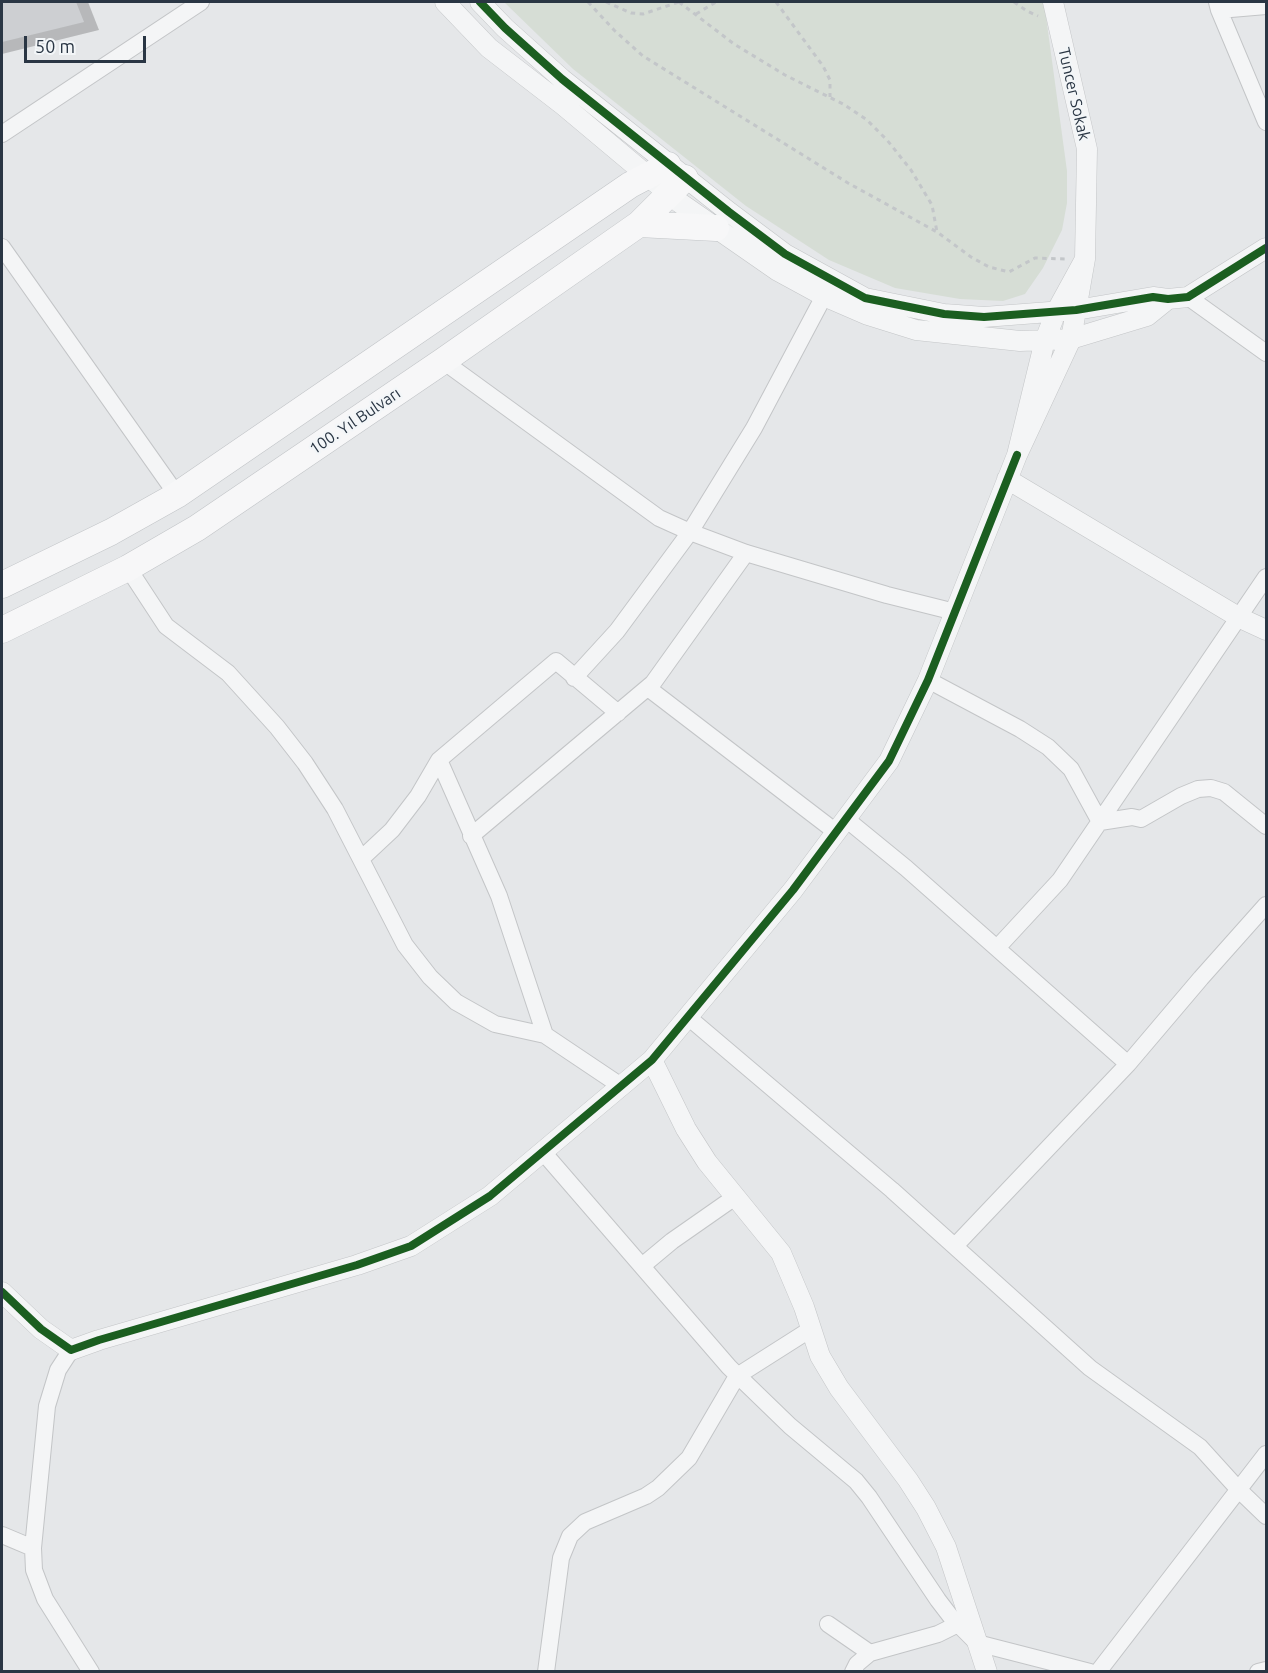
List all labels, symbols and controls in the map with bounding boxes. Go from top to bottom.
scale bar [27,24,148,62]
text: 50 m [35,36,75,56]
street label: Tuncer Sokak [1054,46,1094,142]
street label: 100. Yıl Bulvarı [306,383,404,459]

